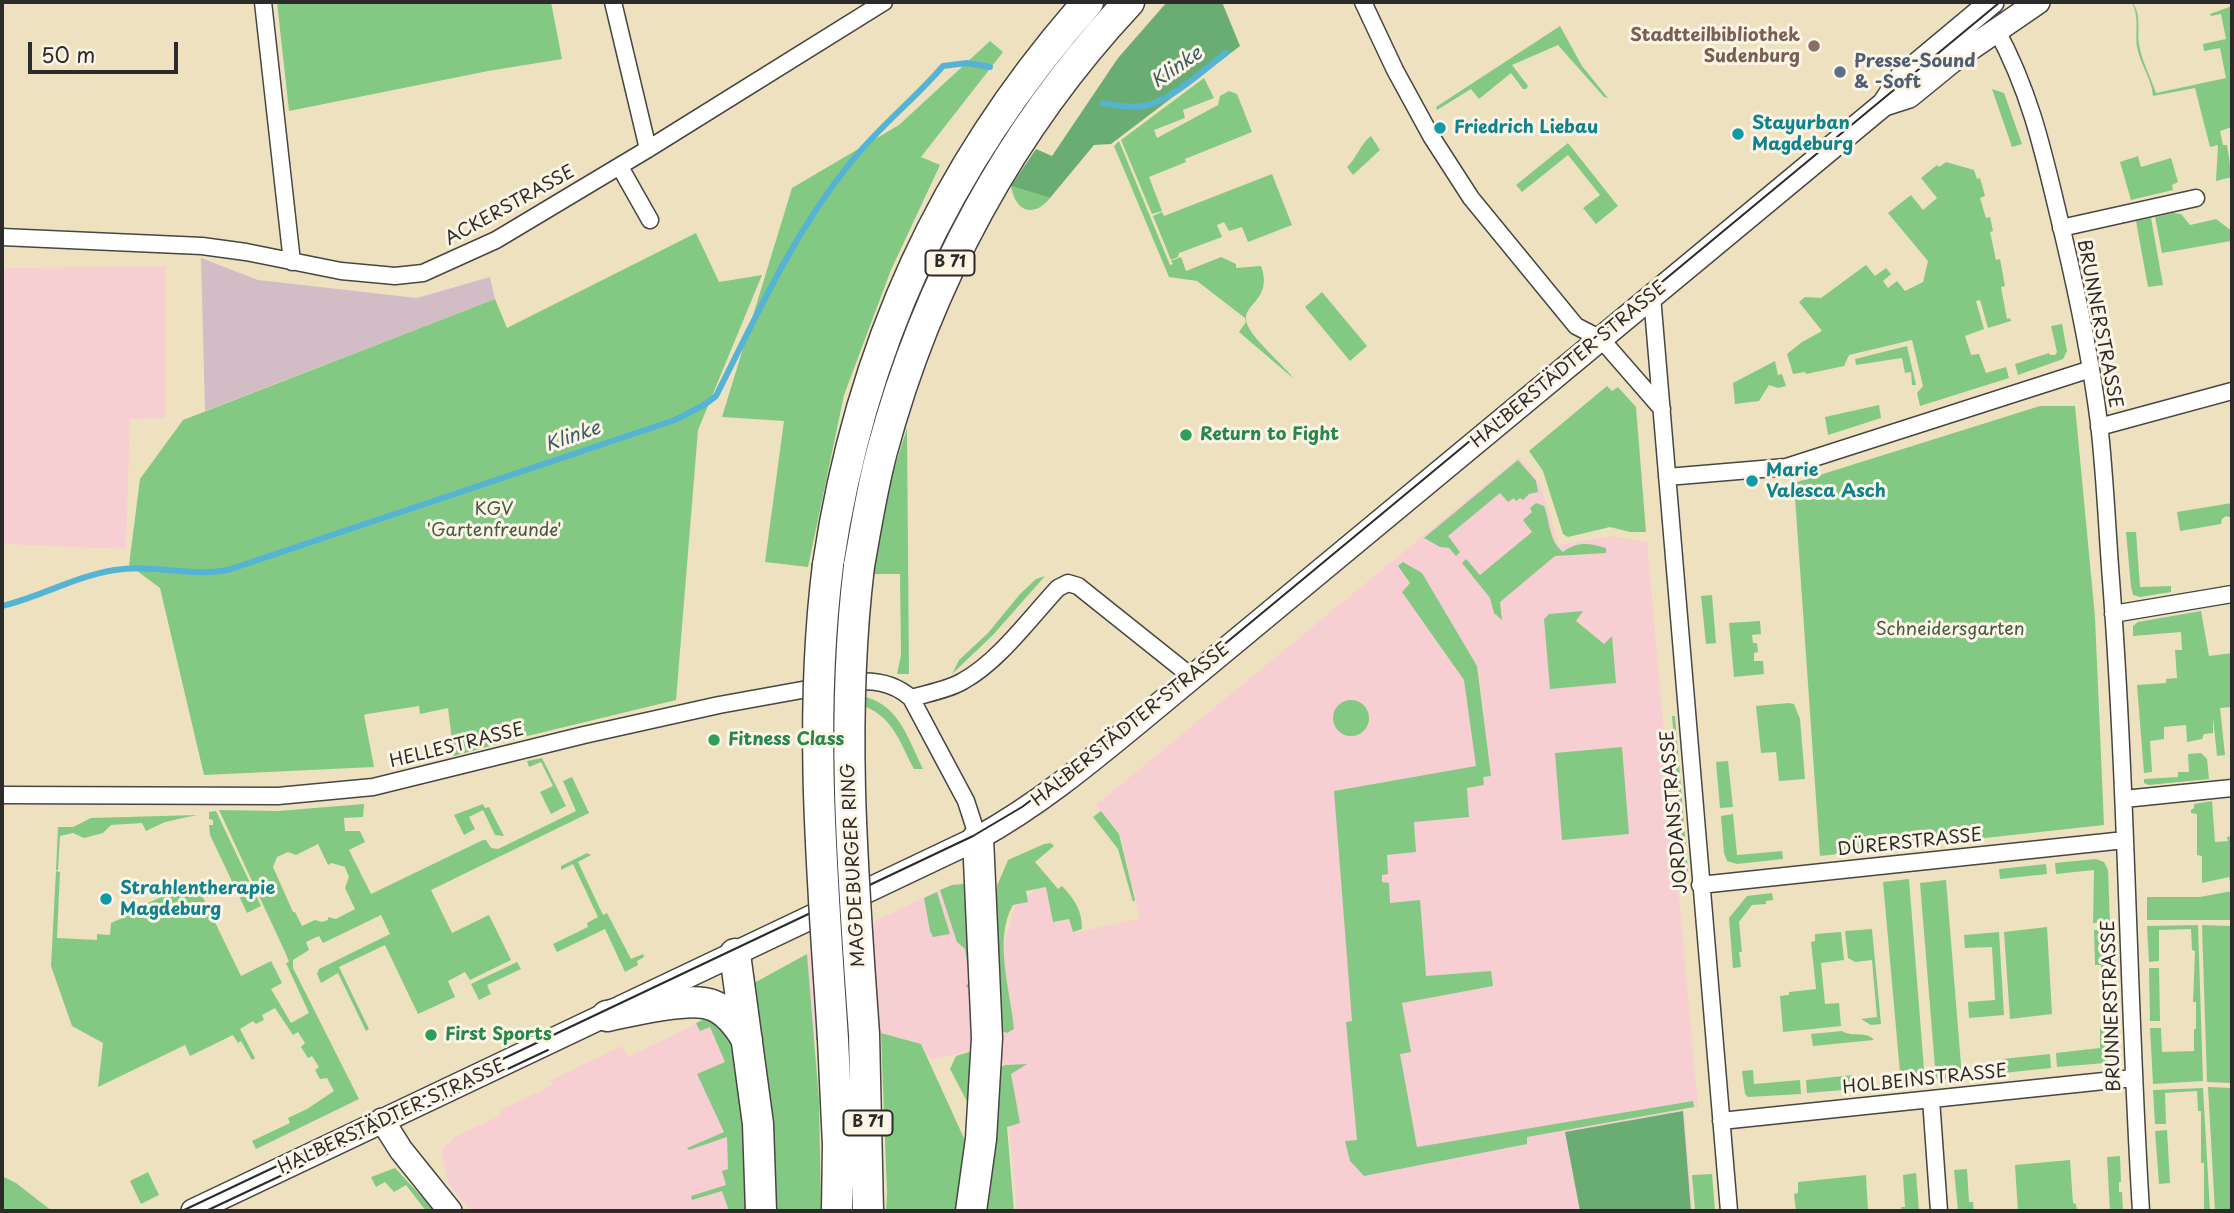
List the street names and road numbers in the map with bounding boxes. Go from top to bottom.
street label: ACKERSTRASSE [441,161,579,251]
street label: BRUNNERSTRASSE [2072,238,2126,410]
road number: B 71 [926,250,974,276]
street label: HALBERSTÄDTER STRASSE [1467,277,1671,453]
street label: HALBERSTÄDTER STRASSE [1028,638,1234,812]
street label: HELLESTRASSE [387,719,527,773]
street label: JORDANSTRASSE [1657,729,1693,895]
street label: MAGDEBURGER RING [838,762,870,968]
street label: DÜRERSTRASSE [1837,825,1983,861]
street label: BRUNNERSTRASSE [2098,920,2126,1092]
street label: HALBERSTÄDTER STRASSE [275,1055,509,1179]
street label: HOLBEINSTRASSE [1842,1061,2008,1099]
road number: B 71 [844,1110,892,1135]

